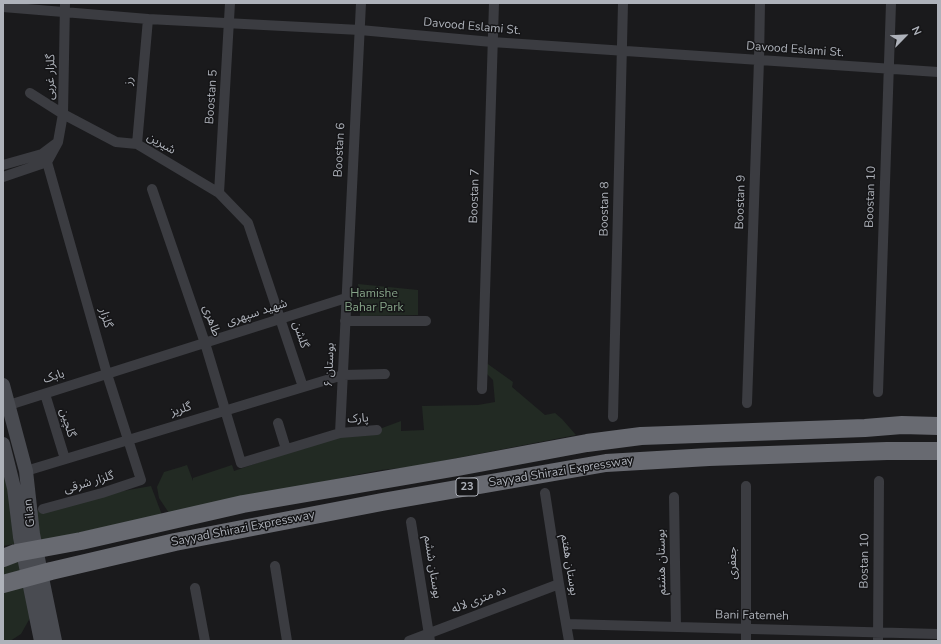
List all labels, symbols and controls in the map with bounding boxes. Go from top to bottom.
street label: Davood Eslami St. [423,16,521,38]
north arrow [885,16,925,56]
text: N [908,24,925,38]
street label: Davood Eslami St. [746,39,844,61]
street label: گلزار غربی [43,54,59,100]
street label: Boostan 5 [203,69,221,125]
street label: رز [121,76,137,86]
street label: Boostan 6 [331,122,349,178]
street label: شیرین [144,130,178,158]
street label: Boostan 10 [863,166,879,228]
street label: Boostan 7 [467,168,483,224]
street label: Boostan 9 [733,174,749,230]
street label: Boostan 8 [597,181,613,237]
park label: Hamishe Bahar Park [345,287,403,315]
street label: شهید سپهری [225,296,289,330]
street label: طاهری [199,303,223,339]
street label: گلزار [95,306,115,330]
street label: گلشن [289,320,311,350]
street label: بوستان ۶ [322,343,338,387]
street label: بابک [41,367,67,387]
street label: گلریز [169,400,193,420]
street label: گلچین [56,407,78,439]
street label: پارک [347,411,369,427]
street label: Sayyad Shirazi Expressway [488,453,634,491]
street label: گلزار شرقی [62,469,116,497]
road number: 23 [456,478,478,496]
street label: Gilan [21,498,39,528]
street label: Sayyad Shirazi Expressway [170,508,316,550]
street label: بوستان هشتم [654,529,670,595]
street label: بوستان هفتم [557,533,581,597]
street label: Bostan 10 [857,533,873,589]
street label: بوستان ششم [420,534,444,600]
street label: جعفری [726,546,740,580]
street label: ده متری لاله [450,583,508,617]
street label: Bani Fatemeh [715,608,789,624]

